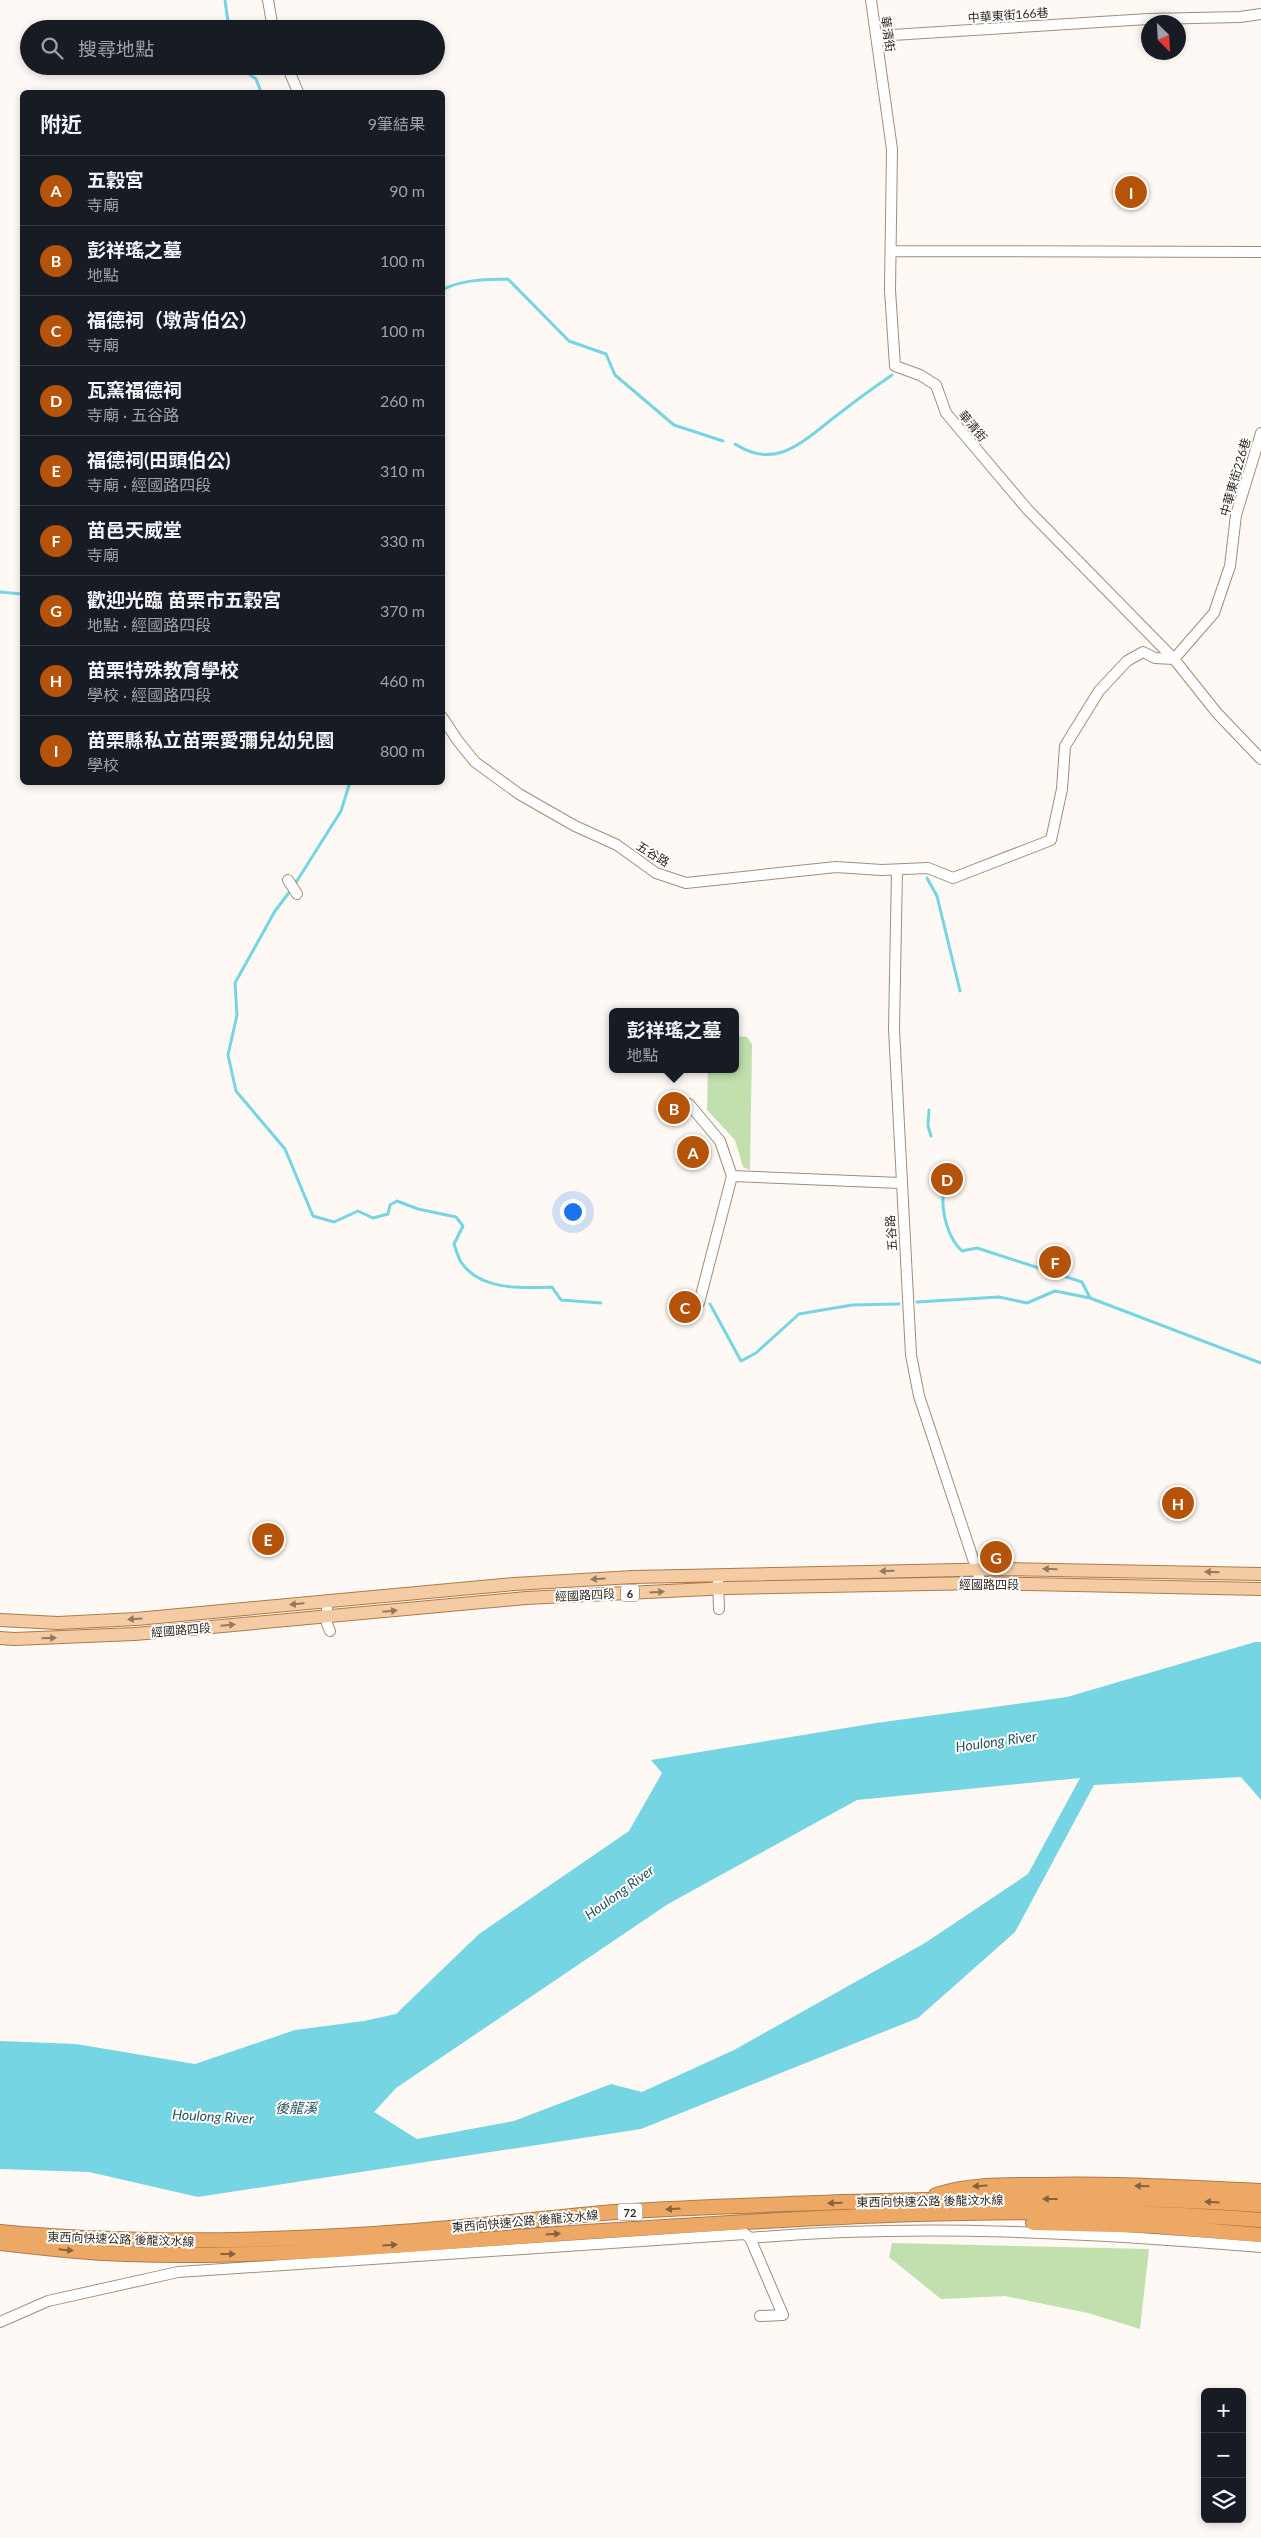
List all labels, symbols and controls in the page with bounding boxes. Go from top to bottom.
street label: 中華東街166巷 [967,5,1049,25]
street label: 華清街 [878,15,898,53]
north arrow [1141,15,1186,60]
search box [20,20,445,75]
icon: search [38,34,66,62]
text: 搜尋地點 [78,37,154,60]
text: 附近 [40,111,82,136]
text: 9筆結果 [368,114,425,133]
text: 五穀宮 [87,168,144,191]
pin: I [1115,173,1147,211]
text: A [50,181,62,200]
text: 90 m [389,181,425,200]
text: 寺廟 [87,195,119,214]
text: 彭祥瑤之墓 [87,238,182,261]
text: B [51,251,61,270]
text: 100 m [380,251,425,270]
text: 地點 [87,265,119,284]
text: 福德祠（墩背伯公） [87,308,258,331]
text: C [51,321,61,340]
text: 100 m [380,321,425,340]
text: 寺廟 [87,335,119,354]
text: 瓦窯福德祠 [87,378,182,401]
text: D [50,391,62,410]
text: 260 m [380,391,425,410]
text: 寺廟 · 五谷路 [87,405,179,424]
street label: 華清街 [956,407,990,445]
street label: 中華東街226巷 [1217,436,1253,518]
text: 福德祠(田頭伯公) [87,448,230,471]
text: E [51,461,61,480]
text: 310 m [380,461,425,480]
text: 寺廟 · 經國路四段 [87,475,211,494]
text: 苗邑天威堂 [87,518,182,541]
text: F [51,531,61,550]
text: 330 m [380,531,425,550]
text: 寺廟 [87,545,119,564]
text: 歡迎光臨 苗栗市五穀宮 [87,588,282,611]
text: G [50,601,62,620]
text: 370 m [380,601,425,620]
text: 地點 · 經國路四段 [87,615,211,634]
text: 苗栗特殊教育學校 [87,658,239,681]
text: H [50,671,62,690]
text: 460 m [380,671,425,690]
text: 學校 · 經國路四段 [87,685,211,704]
text: 苗栗縣私立苗栗愛彌兒幼兒園 [87,728,334,751]
text: I [54,741,58,760]
text: 800 m [380,741,425,760]
text: 學校 [87,755,119,774]
street label: 五谷路 [634,838,672,870]
popup [609,1008,739,1073]
text: 彭祥瑤之墓 [626,1018,722,1041]
text: 地點 [626,1045,659,1064]
pin: B [658,1089,690,1127]
pin: A [677,1133,709,1171]
pin: D [931,1160,963,1198]
your location [560,1199,586,1225]
street label: 五谷路 [882,1215,900,1251]
pin: F [1039,1243,1071,1281]
pin: C [669,1288,701,1326]
pin: H [1162,1484,1194,1522]
pin: E [252,1520,284,1558]
pin: G [980,1538,1012,1576]
one-way arrow [1042,1565,1058,1573]
one-way arrow [879,1567,895,1575]
one-way arrow [1204,1568,1220,1576]
one-way arrow [590,1576,606,1584]
street label: 經國路四段 [959,1577,1019,1592]
road number: 6 [621,1585,639,1602]
street label: 經國路四段 [555,1586,615,1604]
one-way arrow [649,1587,665,1595]
one-way arrow [289,1600,305,1608]
one-way arrow [382,1606,398,1614]
one-way arrow [127,1615,143,1623]
street label: 經國路四段 [150,1620,212,1640]
one-way arrow [220,1621,236,1629]
one-way arrow [41,1634,57,1642]
water label: Houlong River [954,1727,1038,1755]
water label: Houlong River [581,1861,657,1923]
water label: 後龍溪 [275,2099,319,2116]
water label: Houlong River [172,2105,254,2127]
one-way arrow [1134,2182,1150,2190]
one-way arrow [972,2183,988,2191]
street label: 東西向快速公路 後龍汶水線 [856,2192,1004,2210]
one-way arrow [1042,2195,1058,2203]
one-way arrow [1204,2198,1220,2206]
one-way arrow [827,2199,843,2207]
road number: 72 [618,2204,642,2220]
one-way arrow [664,2206,680,2214]
street label: 東西向快速公路 後龍汶水線 [451,2207,599,2235]
street label: 東西向快速公路 後龍汶水線 [47,2229,195,2249]
one-way arrow [545,2230,561,2238]
one-way arrow [383,2241,399,2249]
one-way arrow [58,2246,74,2254]
one-way arrow [220,2250,236,2258]
map controls [1201,2388,1246,2523]
button: + [1201,2388,1246,2433]
button: − [1201,2433,1246,2478]
button: layers [1201,2478,1246,2523]

